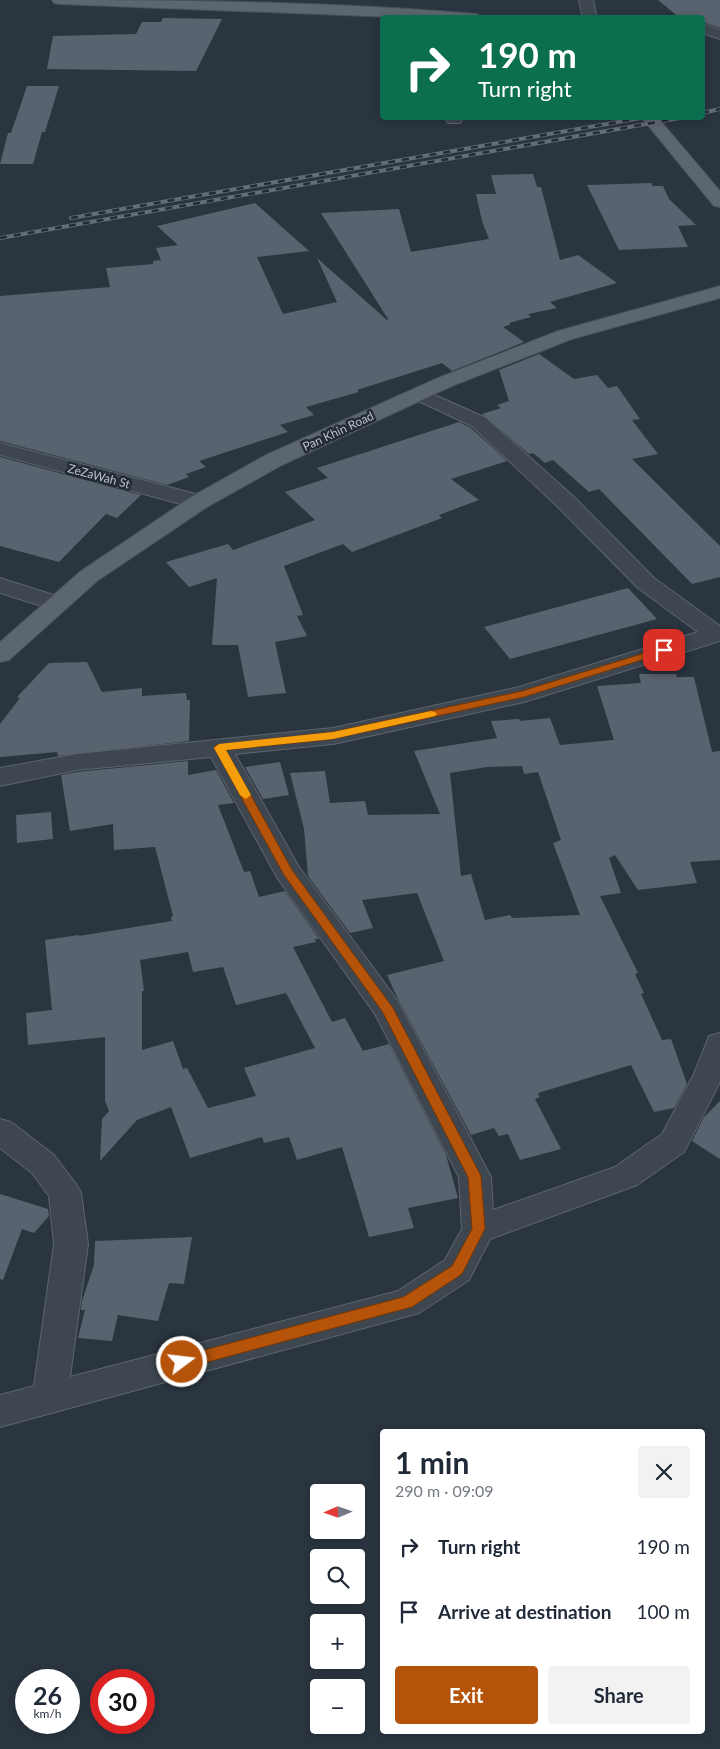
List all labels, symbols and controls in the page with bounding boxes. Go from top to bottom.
text: 190 m [478,33,577,75]
icon: right [395,35,460,100]
text: Turn right [478,75,572,102]
street label: Pan Khin Road [300,408,376,454]
street label: ZeZaWah St [66,461,132,492]
pin [643,629,685,671]
icon: arrive [650,636,678,664]
position arrow [155,1335,207,1387]
text: 1 min [395,1444,469,1480]
button: close [638,1446,690,1498]
text: 290 m · 09:09 [395,1481,494,1500]
north arrow [310,1484,365,1539]
map controls [310,1484,365,1734]
icon: right [395,1533,423,1561]
text: Turn right [438,1535,520,1558]
text: 190 m [636,1535,690,1558]
button: search [310,1549,365,1604]
icon: arrive [395,1598,423,1626]
text: Arrive at destination [438,1600,611,1623]
text: 100 m [636,1600,690,1623]
button: + [310,1614,365,1669]
button: Exit [395,1666,538,1724]
button: Share [548,1666,690,1724]
speed limit sign: 30 [90,1669,155,1734]
button: − [310,1679,365,1734]
text: 26 [33,1680,62,1710]
text: km/h [33,1706,62,1721]

